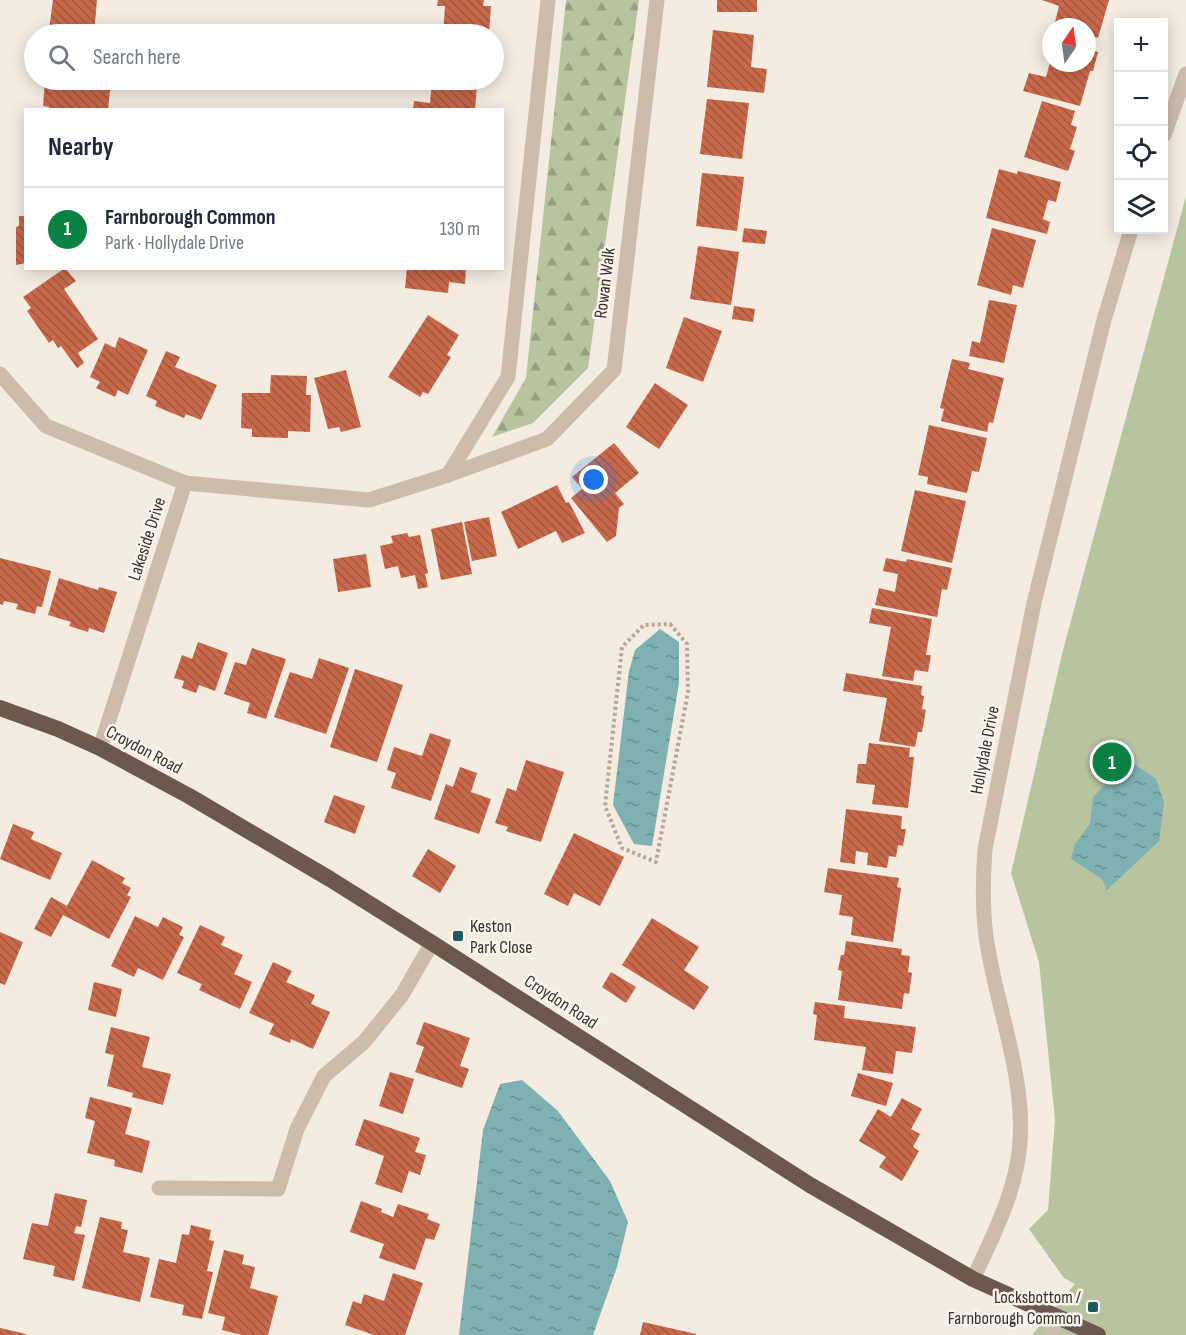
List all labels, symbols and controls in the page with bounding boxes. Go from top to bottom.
north arrow [1042,18,1096,72]
map controls [1114,18,1168,234]
button: + [1114,18,1168,72]
search box [24,24,504,90]
icon: search [45,41,78,74]
text: Search here [93,44,180,71]
button: − [1114,72,1168,126]
button: locate [1114,126,1168,180]
text: Nearby [48,132,114,163]
button: layers [1114,180,1168,234]
text: Farnborough Common [105,204,276,231]
text: 1 [64,217,71,241]
text: 130 m [440,217,480,241]
text: Park · Hollydale Drive [105,231,244,255]
street label: Rowan Walk [590,246,620,320]
your location [579,465,608,494]
street label: Lakeside Drive [124,495,170,583]
street label: Hollydale Drive [966,704,1004,796]
street label: Croydon Road [102,721,186,779]
pin: 1 [1092,740,1132,784]
place label: Keston Park Close [470,916,532,958]
marker: Keston Park Close [451,929,465,943]
street label: Croydon Road [520,971,602,1033]
place label: Locksbottom / Farnborough Common [948,1287,1082,1329]
marker: Locksbottom / Farnborough Common [1086,1300,1100,1314]

